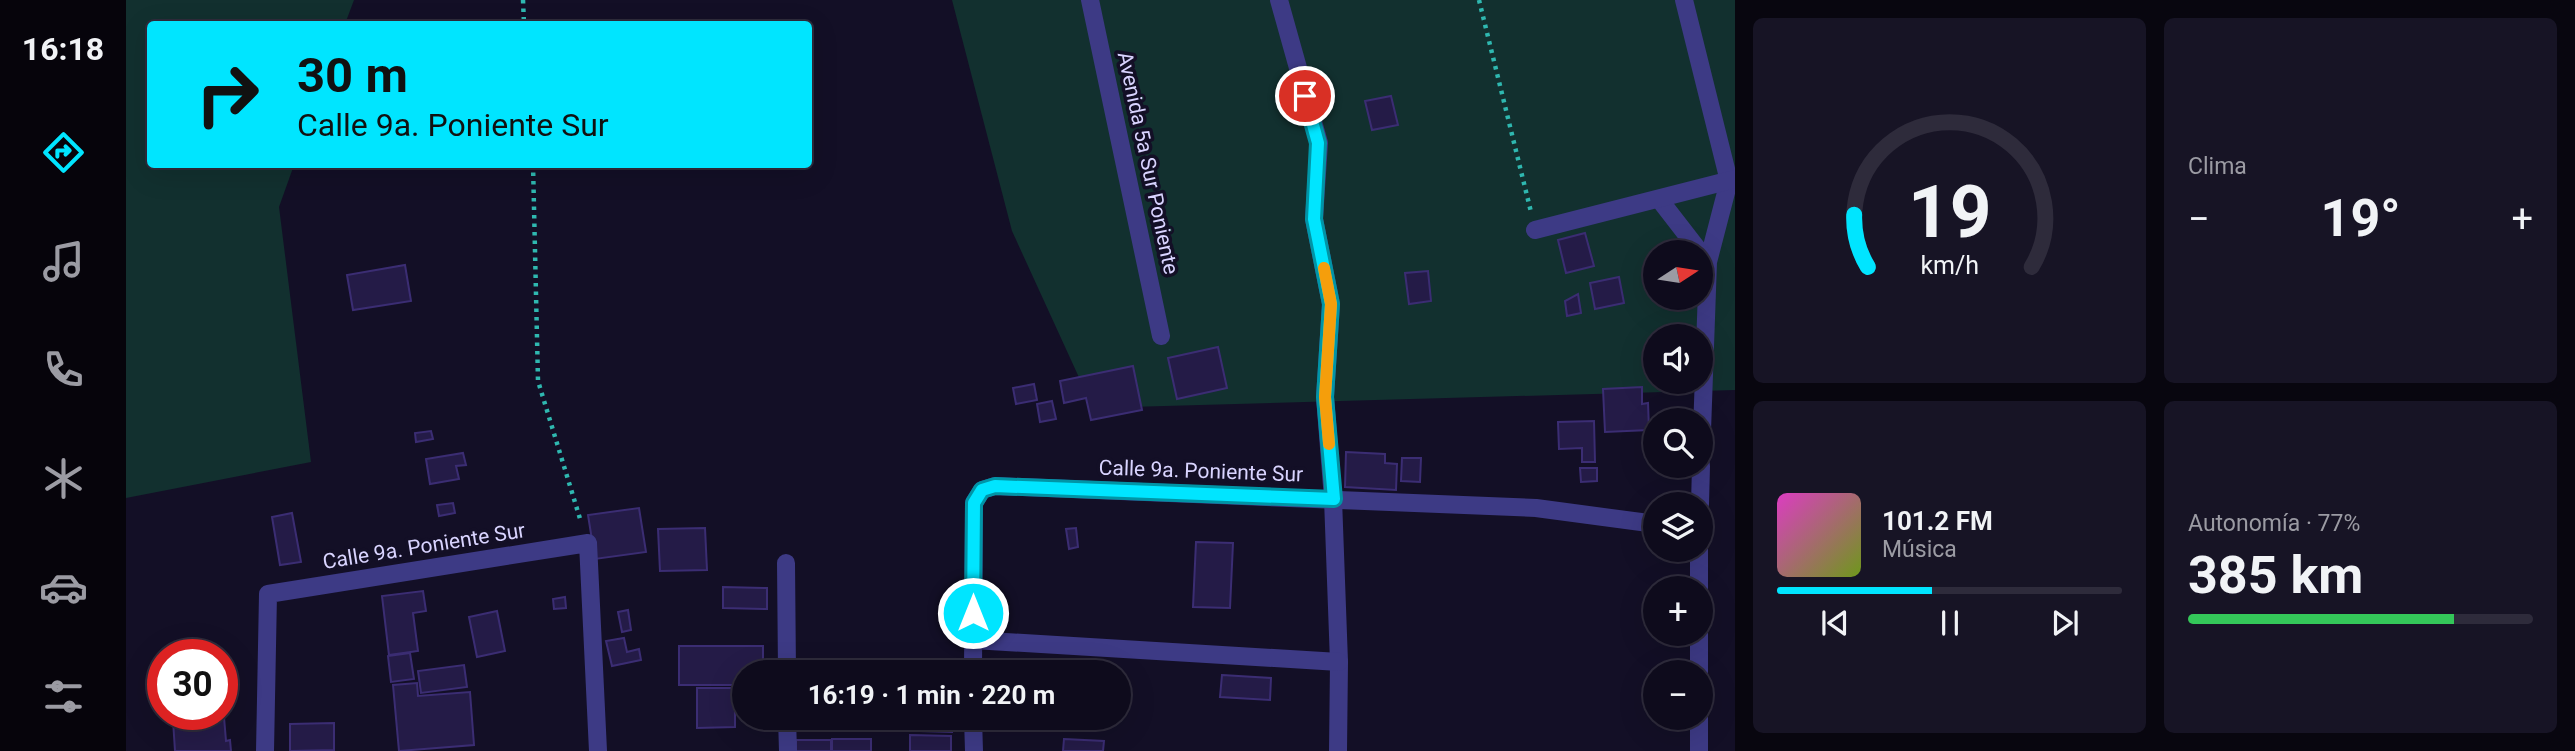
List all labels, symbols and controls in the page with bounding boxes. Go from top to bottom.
text: 16:18 [22,30,104,68]
text: 30 m [297,47,408,104]
icon: right [182,49,273,140]
street label: Avenida 5a Sur Poniente [1113,50,1183,276]
pin [1275,66,1335,126]
icon: arrive [1286,77,1324,115]
text: Calle 9a. Poniente Sur [297,106,609,144]
icon: directions [39,128,88,177]
text: Clima [2188,153,2247,180]
text: 19 [1908,169,1991,255]
text: 19° [2321,188,2401,249]
text: − [2188,197,2210,241]
text: + [2511,197,2533,241]
icon: music [39,237,88,286]
north arrow [1643,240,1713,310]
map controls [1643,240,1713,730]
text: km/h [1920,250,1979,279]
button: sound [1643,324,1713,394]
icon: phone [39,345,88,394]
button: search [1643,408,1713,478]
icon: climate [39,454,88,503]
street label: Calle 9a. Poniente Sur [1098,455,1304,487]
button: layers [1643,492,1713,562]
text: 101.2 FM [1882,506,1993,536]
text: Autonomía · 77% [2188,510,2360,537]
street label: Calle 9a. Poniente Sur [321,518,527,574]
text: Música [1882,536,1957,563]
text: 385 km [2188,545,2363,606]
icon: car [39,563,88,612]
position arrow [936,576,1010,650]
button: + [1643,576,1713,646]
icon: previous [1816,604,1854,642]
icon: pause [1931,604,1969,642]
icon: next [2046,604,2084,642]
speed limit sign: 30 [147,639,238,730]
button: − [1643,660,1713,730]
icon: filters [39,672,88,721]
text: 16:19 · 1 min · 220 m [808,680,1055,710]

